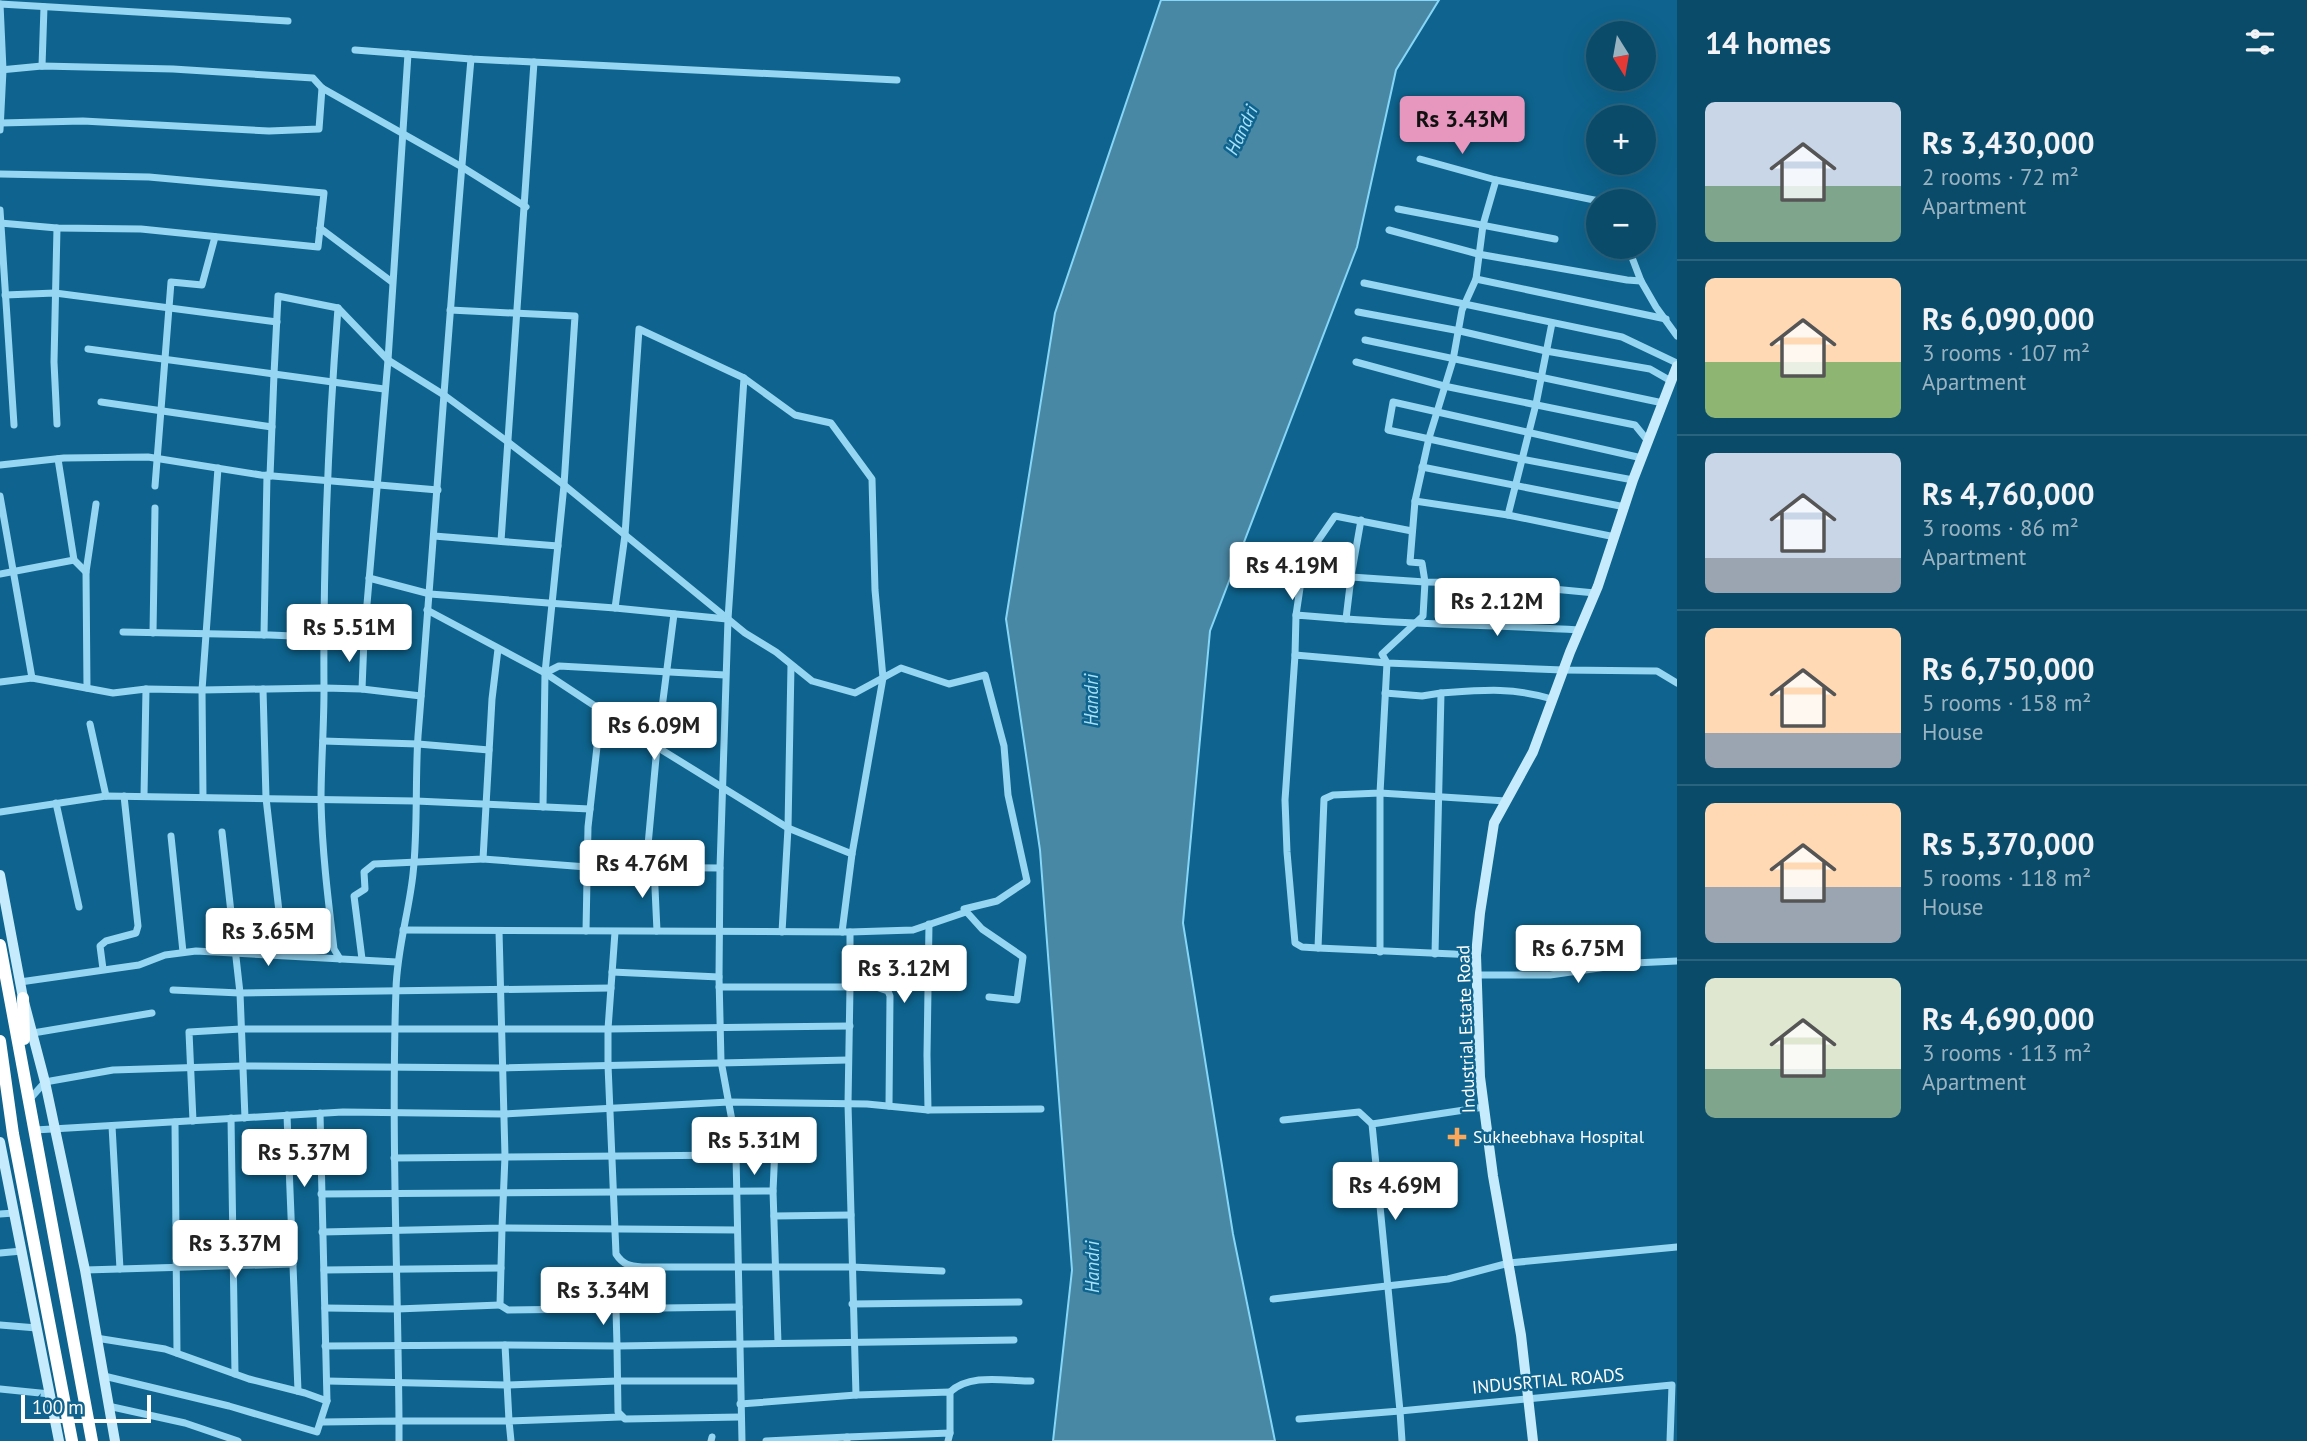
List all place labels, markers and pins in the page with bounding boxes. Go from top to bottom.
pin: Rs 3.43M [1390,96,1534,156]
pin: Rs 4.19M [1220,542,1364,602]
pin: Rs 2.12M [1425,578,1569,638]
pin: Rs 5.51M [277,604,421,664]
pin: Rs 6.09M [582,702,726,762]
pin: Rs 4.76M [570,841,714,900]
pin: Rs 3.65M [196,908,340,968]
pin: Rs 6.75M [1506,926,1650,985]
pin: Rs 3.12M [832,946,976,1005]
pin: Rs 5.31M [682,1118,826,1177]
place label: Sukheebhava Hospital [1473,1125,1645,1148]
marker: Sukheebhava Hospital [1447,1127,1467,1147]
pin: Rs 5.37M [232,1130,376,1189]
pin: Rs 4.69M [1323,1162,1467,1222]
pin: Rs 3.37M [163,1220,307,1280]
pin: Rs 3.34M [531,1268,675,1327]

